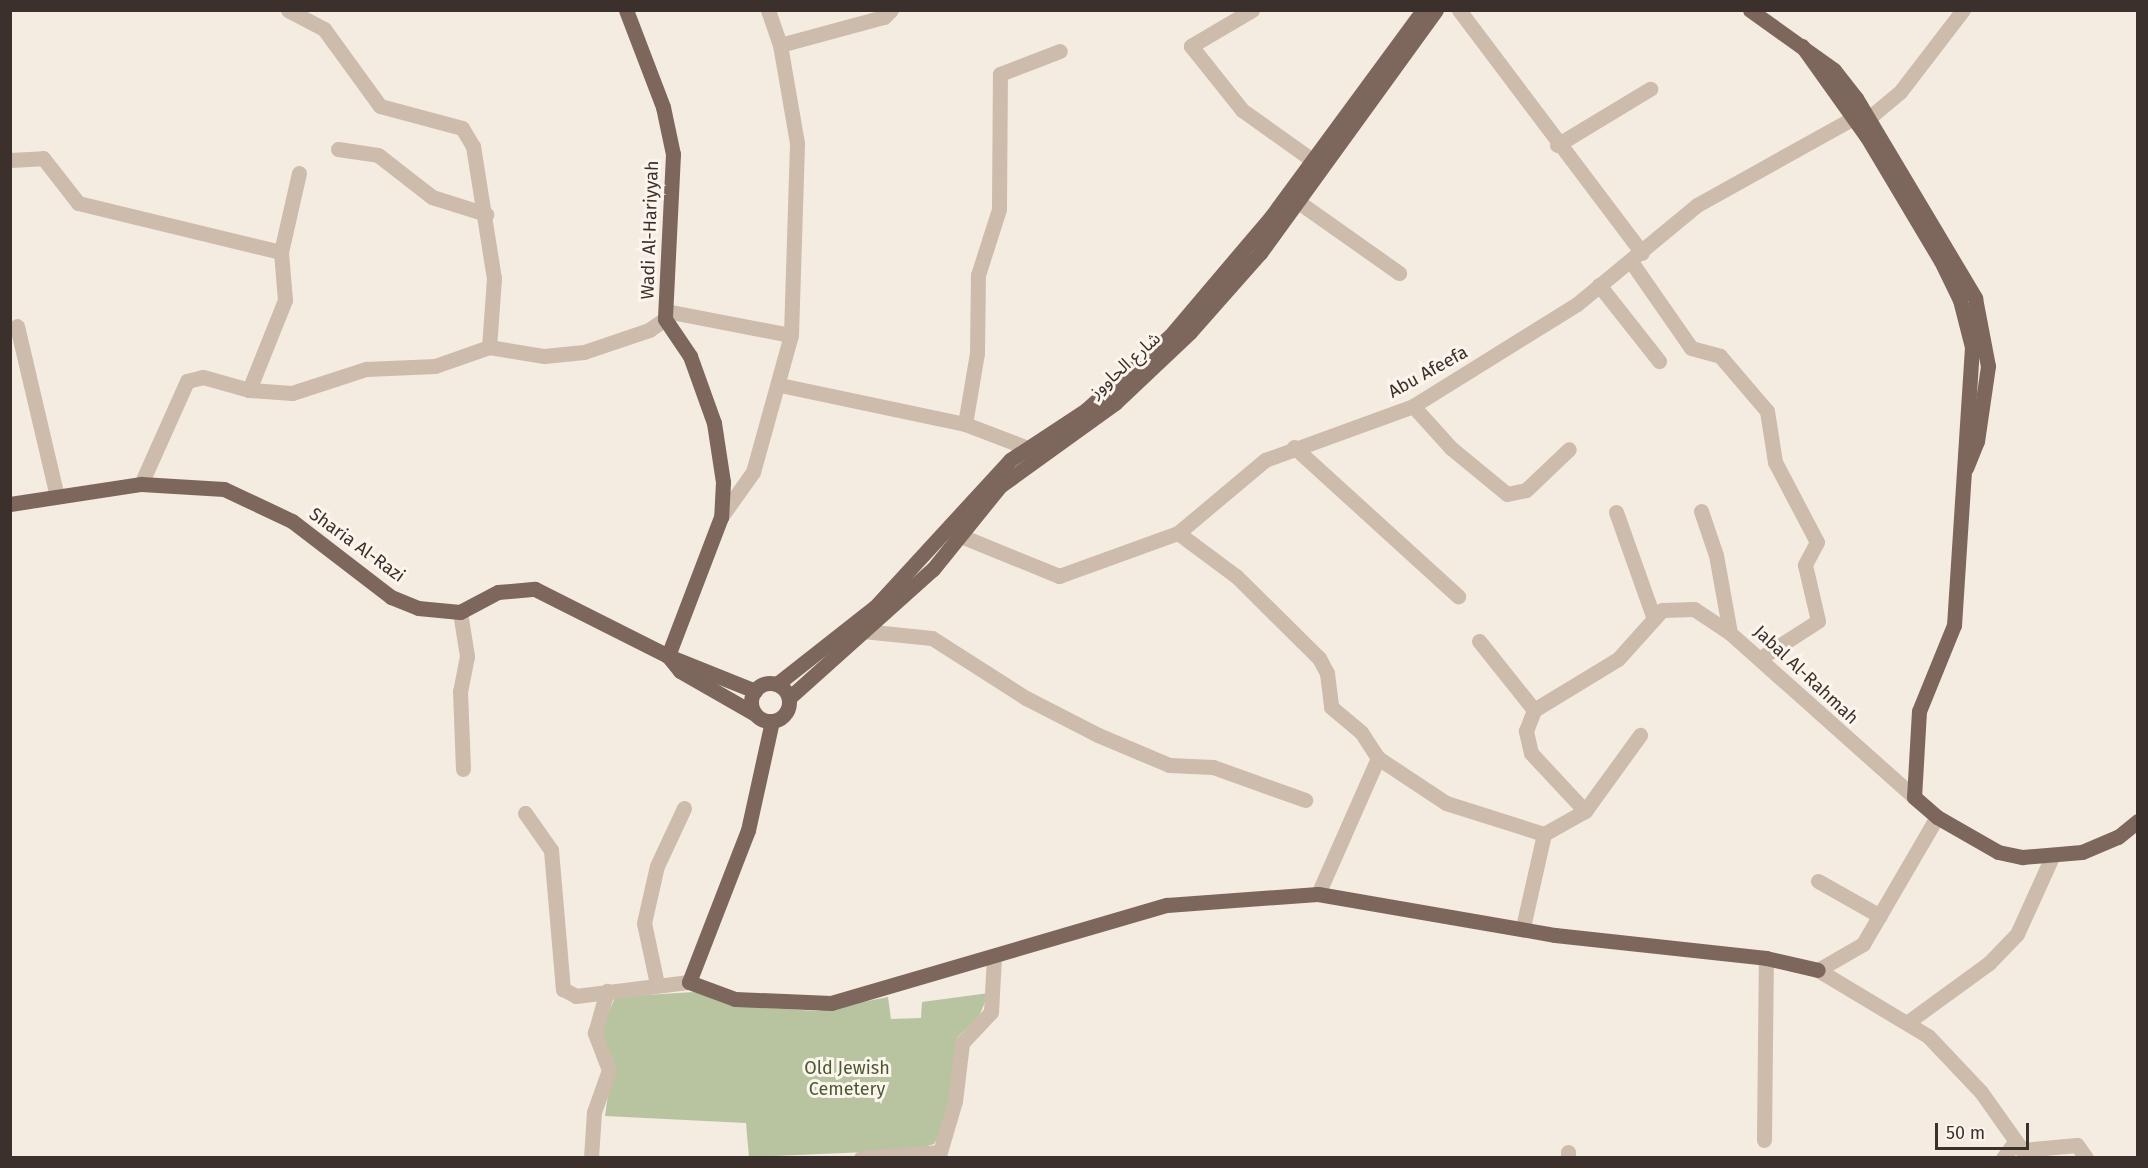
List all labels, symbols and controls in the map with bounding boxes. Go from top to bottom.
street label: Wadi Al-Hariyyah [637,160,663,300]
street label: شارع الحاووز [1085,327,1165,403]
street label: Abu Afeefa [1385,341,1471,403]
street label: Sharia Al-Razi [305,503,409,587]
street label: Jabal Al-Rahmah [1749,621,1863,729]
park label: Old Jewish Cemetery [804,1058,890,1100]
scale bar [1938,1111,2032,1149]
text: 50 m [1946,1122,1985,1144]

